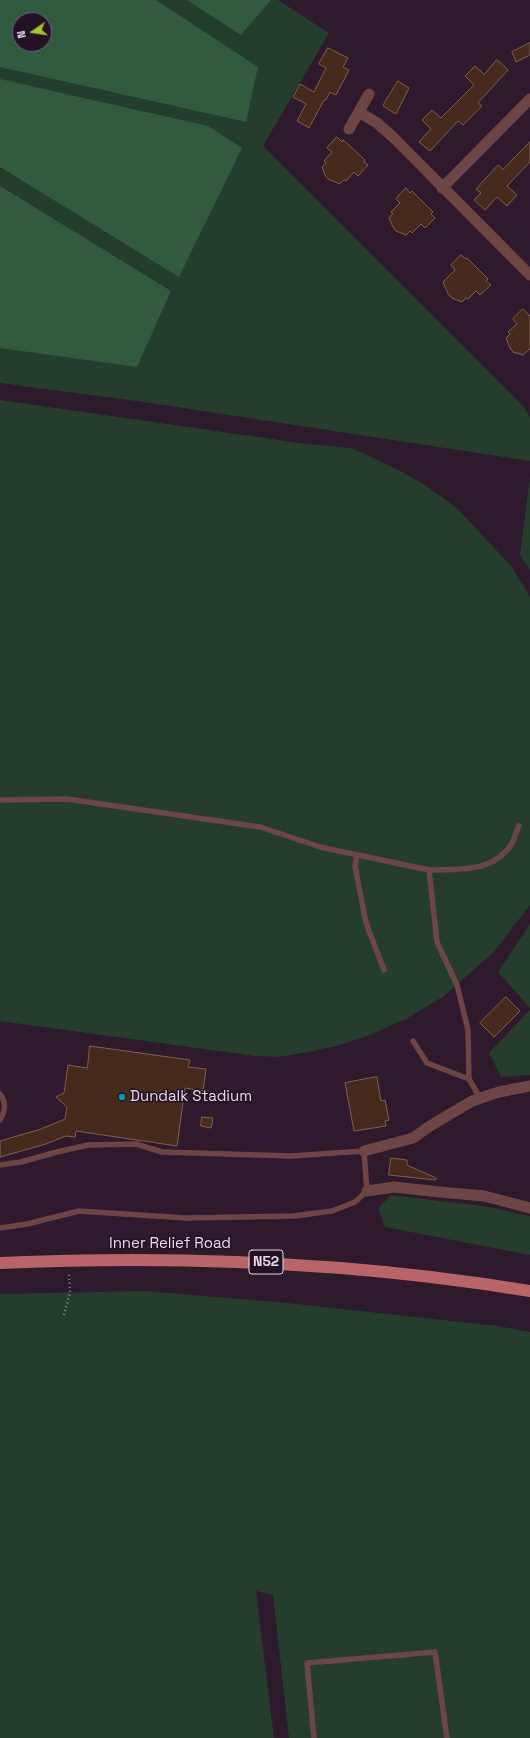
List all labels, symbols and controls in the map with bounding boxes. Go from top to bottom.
north arrow [12,12,52,52]
text: N [14,29,29,40]
place label: Dundalk Stadium [130,1088,252,1106]
marker: Dundalk Stadium [117,1092,127,1102]
street label: Inner Relief Road [109,1235,231,1253]
road number: N52 [249,1250,283,1274]

